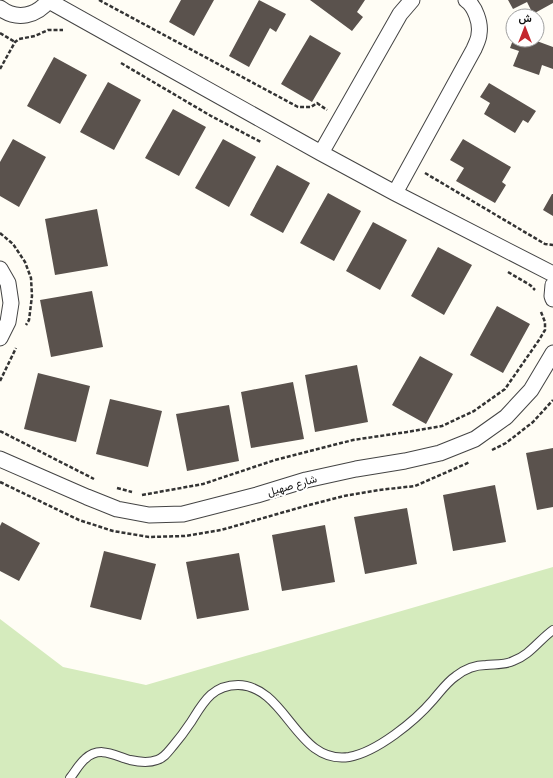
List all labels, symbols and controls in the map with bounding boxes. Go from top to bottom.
north arrow [505,8,545,48]
text: ش [518,11,532,25]
street label: شارع صهيل [265,471,319,500]

